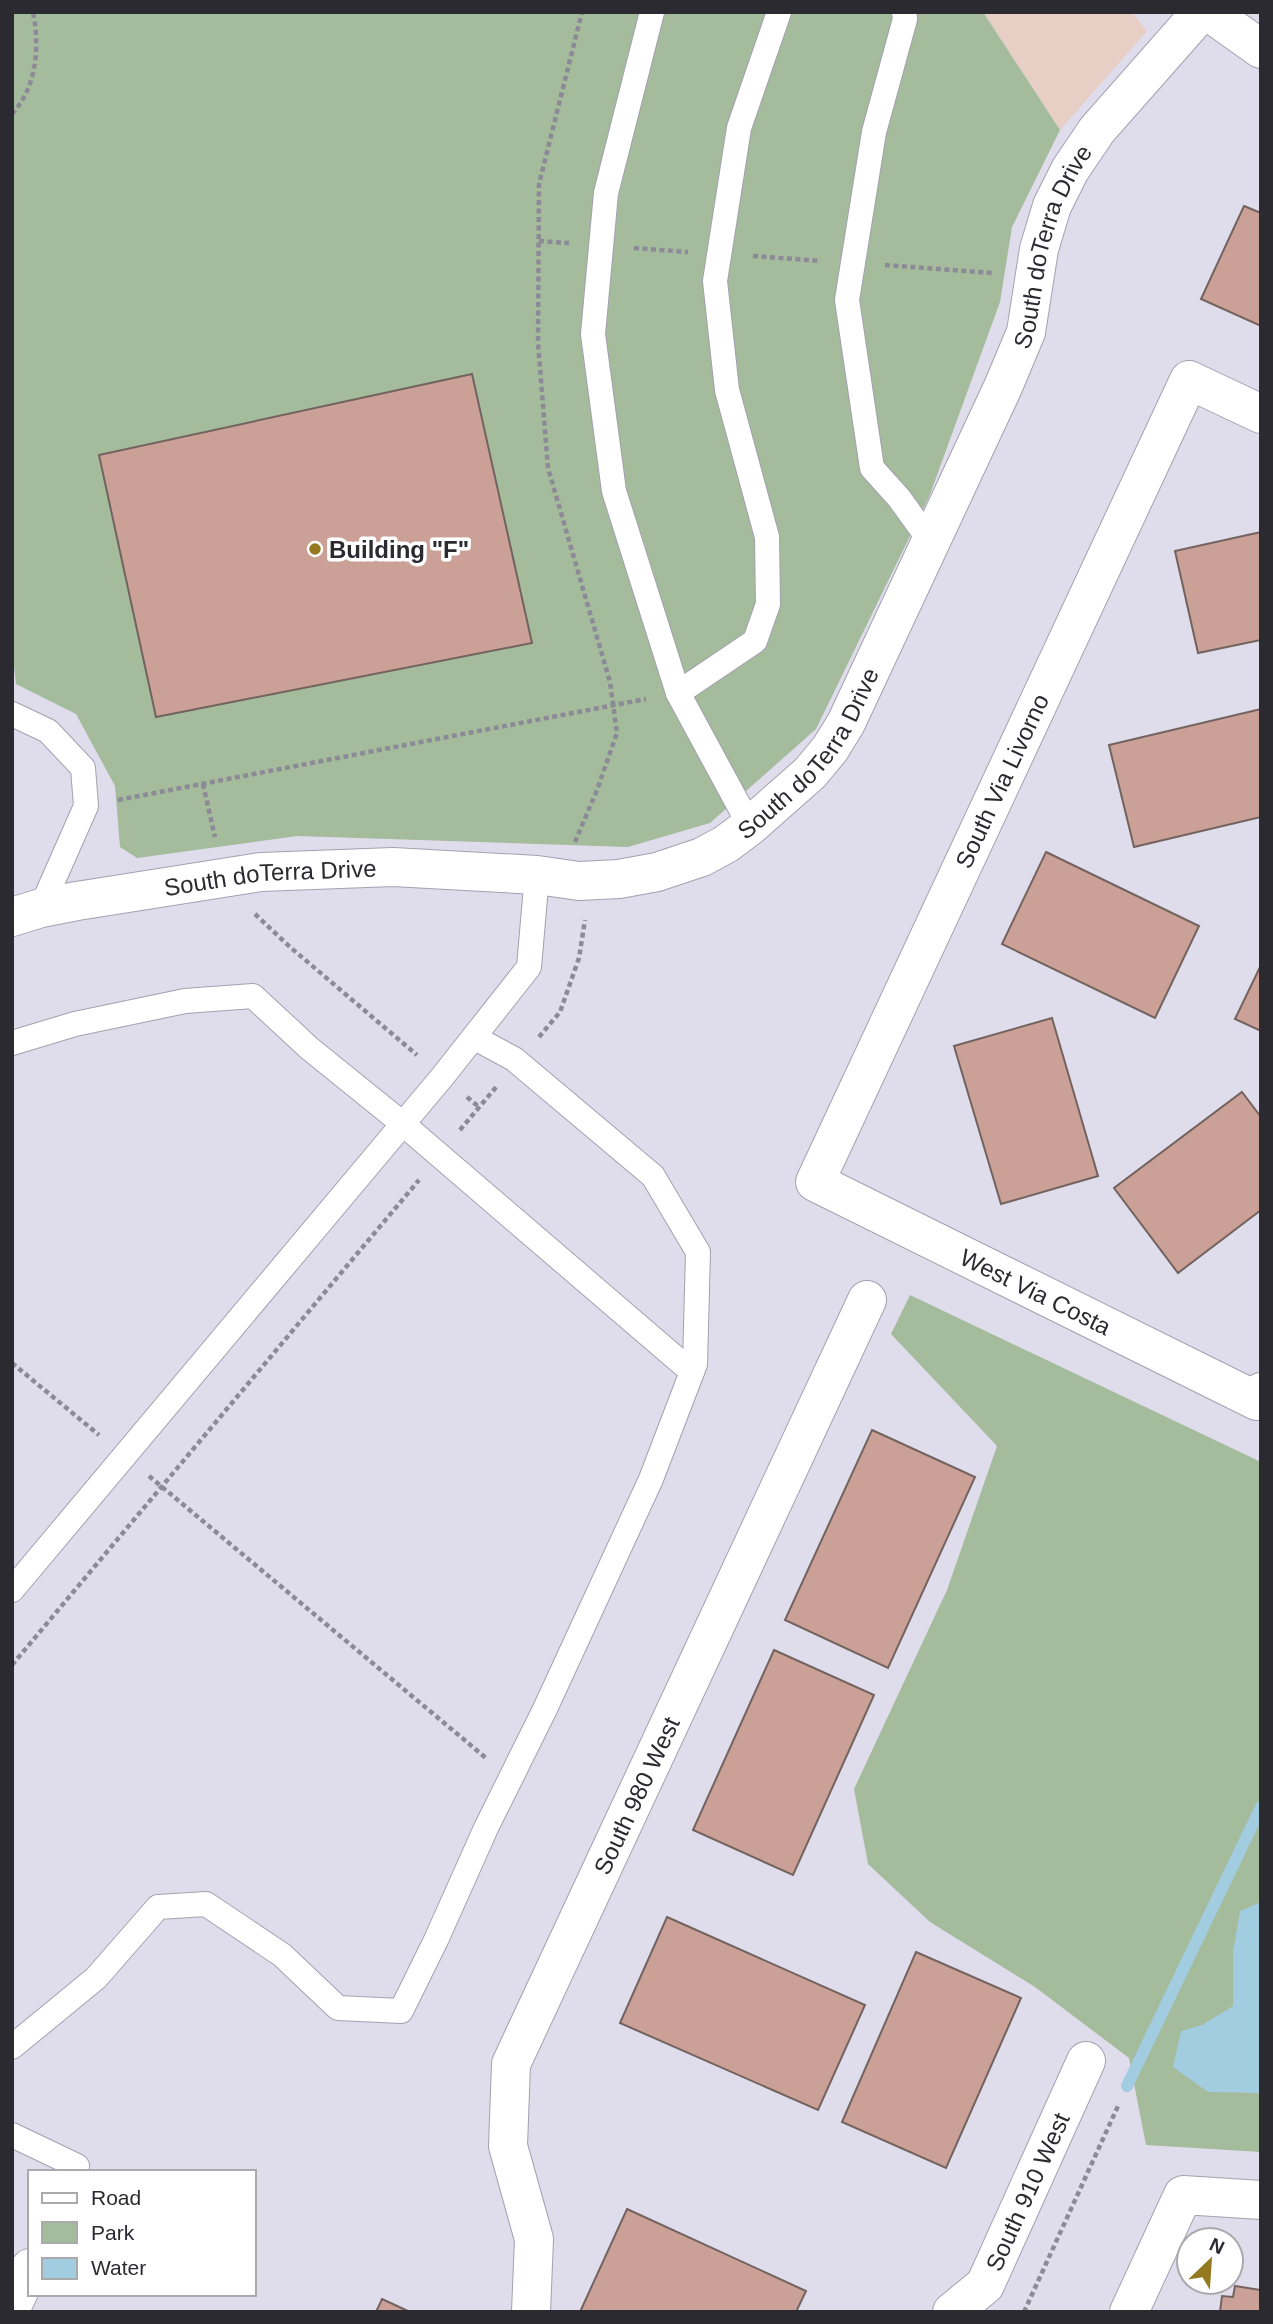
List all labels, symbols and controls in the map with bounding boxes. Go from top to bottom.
street label: South doTerra Drive [1007,139,1097,353]
place label: Building "F" [329,536,469,563]
marker: Building "F" [307,541,323,557]
street label: South doTerra Drive [732,663,883,844]
street label: South Via Livorno [950,690,1054,872]
street label: South doTerra Drive [162,854,377,901]
street label: West Via Costa [956,1243,1116,1340]
street label: South 980 West [588,1712,685,1878]
street label: South 910 West [980,2108,1075,2275]
legend [28,2170,256,2296]
text: Road [91,2186,141,2209]
text: Park [91,2221,135,2244]
north arrow [1175,2226,1245,2296]
text: N [1206,2234,1228,2258]
text: Water [91,2256,146,2279]

